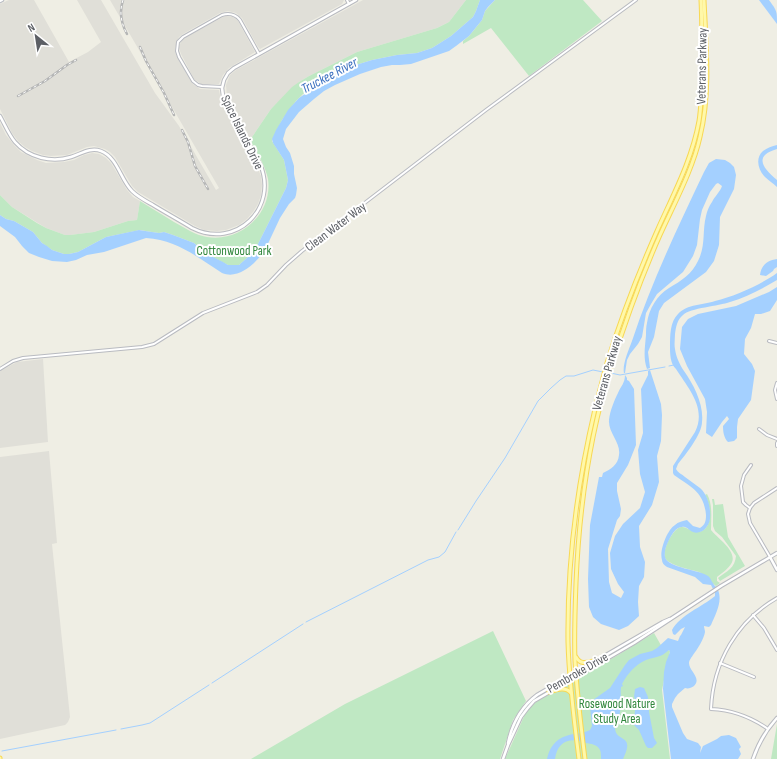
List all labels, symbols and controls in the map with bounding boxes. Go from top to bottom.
north arrow [16,16,56,56]
text: N [25,21,37,35]
street label: Veterans Parkway [693,28,711,104]
water label: Truckee River [298,53,361,97]
street label: Spice Islands Drive [217,93,267,172]
street label: Clean Water Way [302,199,369,255]
park label: Cottonwood Park [197,243,271,259]
street label: Veterans Parkway [589,334,625,412]
street label: Pembroke Drive [544,649,611,697]
park label: Rosewood Nature Study Area [579,696,655,727]

